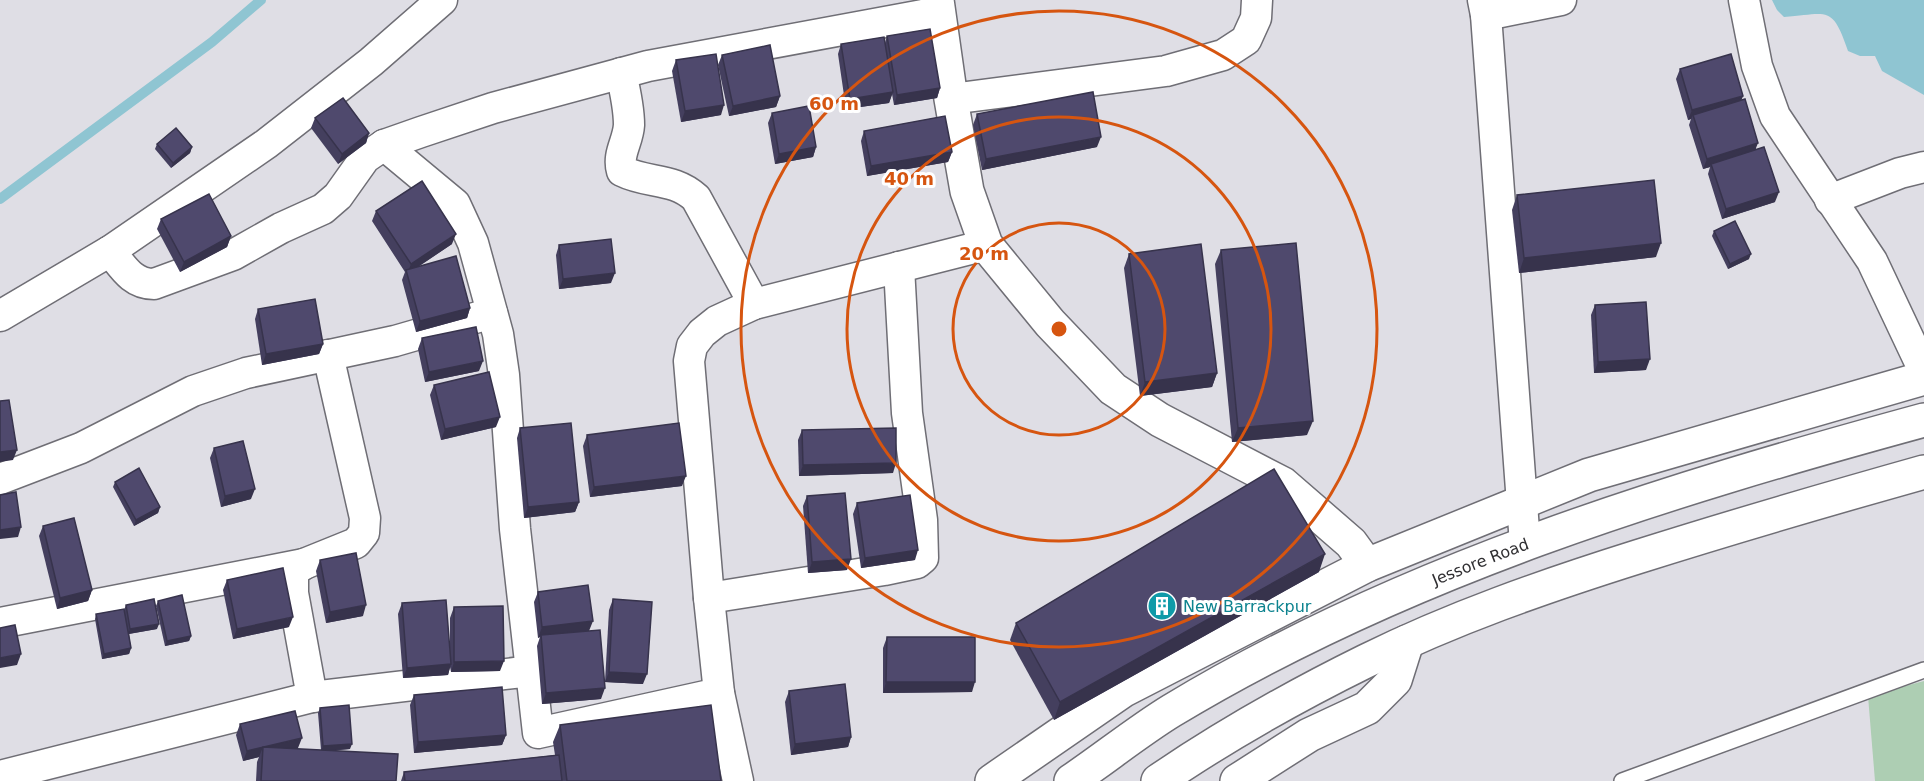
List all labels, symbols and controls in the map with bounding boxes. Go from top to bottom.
text: 60 m [809,93,859,114]
text: 40 m [884,168,934,189]
text: 20 m [959,243,1009,264]
centre of rings [1049,319,1069,339]
street label: Jessore Road [1428,535,1531,590]
building icon: New Barrackpur [1146,590,1178,622]
place label: New Barrackpur [1183,597,1312,616]

